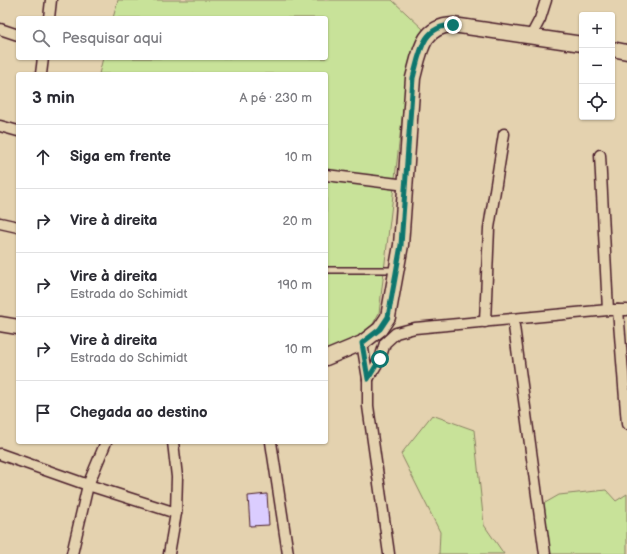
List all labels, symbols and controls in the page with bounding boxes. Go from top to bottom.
map controls [579,12,615,120]
button: + [579,12,615,48]
search box [16,16,328,60]
route end [444,16,462,34]
icon: search [30,27,52,49]
text: Pesquisar aqui [62,29,162,48]
button: − [579,48,615,84]
button: locate [579,84,615,120]
text: 3 min [32,88,75,108]
text: A pé · 230 m [239,90,312,106]
icon: ahead [32,146,54,168]
text: Siga em frente [70,147,171,166]
text: 10 m [285,149,312,165]
icon: right [32,210,54,232]
text: Vire à direita [70,211,157,230]
text: 20 m [282,213,312,229]
text: Vire à direita [70,267,157,286]
icon: right [32,274,54,296]
text: 190 m [278,277,312,293]
text: Estrada do Schimidt [70,286,187,302]
text: Vire à direita [70,331,157,350]
icon: right [32,338,54,360]
text: 10 m [285,341,312,357]
text: Estrada do Schimidt [70,350,187,366]
route start [371,350,389,368]
icon: arrive [32,402,54,424]
text: Chegada ao destino [70,403,208,422]

